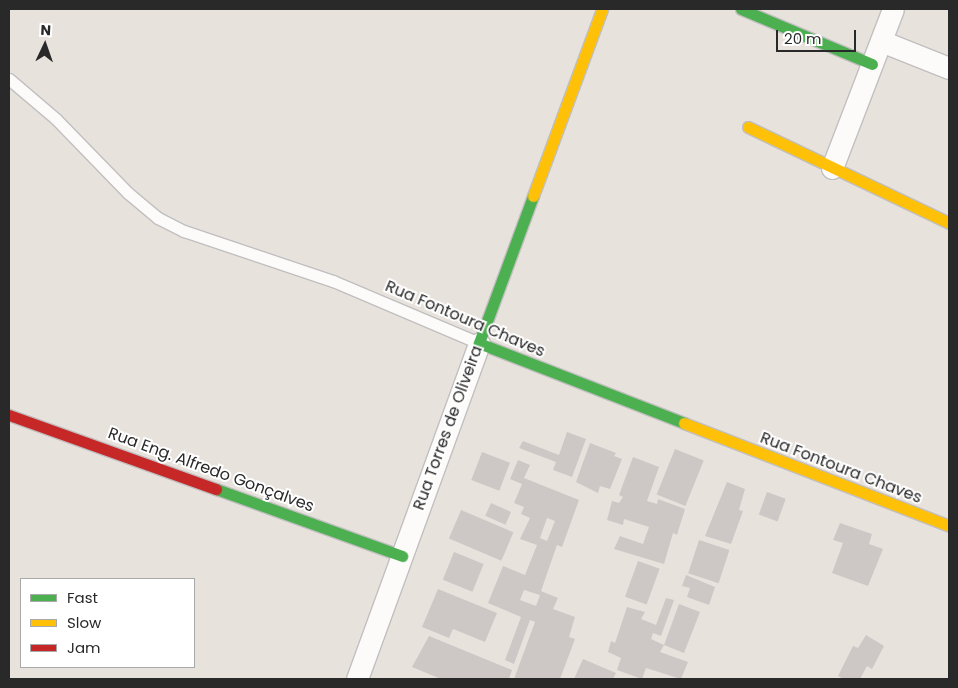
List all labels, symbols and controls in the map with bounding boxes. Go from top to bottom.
north arrow [20,20,70,70]
text: N [40,20,52,40]
scale bar [778,20,858,52]
text: 20 m [784,28,822,49]
street label: Rua Fontoura Chaves [382,277,548,361]
street label: Rua Torres de Oliveira [409,343,487,513]
street label: Rua Eng. Alfredo Gonçalves [105,424,317,516]
street label: Rua Fontoura Chaves [757,428,925,508]
legend [20,578,195,668]
text: Fast [67,587,98,608]
text: Slow [67,612,101,633]
text: Jam [67,637,101,658]

